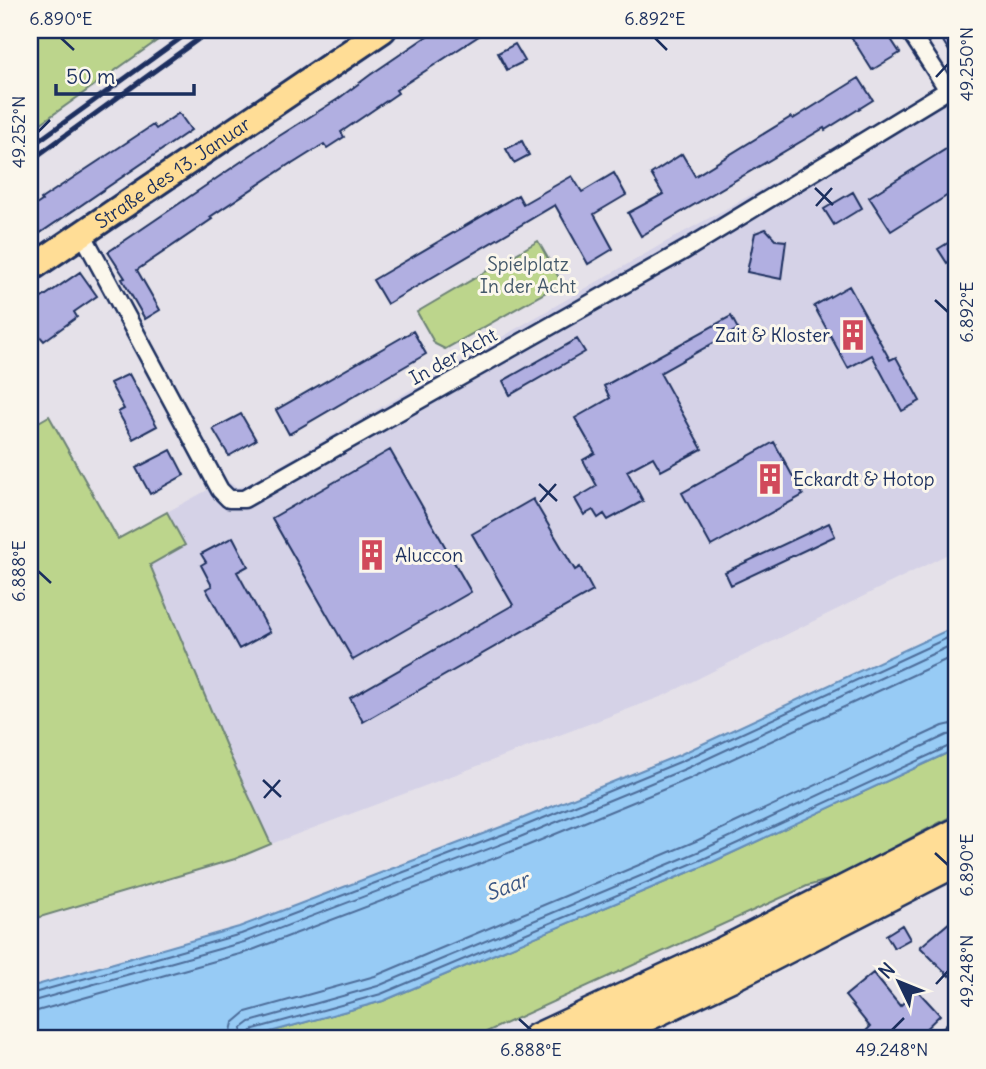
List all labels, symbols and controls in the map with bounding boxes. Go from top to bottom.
text: 6.890°E [29,7,93,30]
text: 6.892°E [624,7,686,30]
text: 49.250°N [955,27,978,101]
scale bar [56,52,194,96]
text: 50 m [66,63,115,90]
text: 49.252°N [7,96,30,168]
street label: Straße des 13. Januar [90,111,255,234]
park label: Spielplatz In der Acht [480,252,576,298]
text: 6.892°E [955,281,978,343]
building icon: Zait & Kloster [836,318,870,352]
street label: In der Acht [405,322,501,390]
place label: Zait & Kloster [715,323,830,347]
building icon: Eckardt & Hotop [753,462,787,496]
place label: Eckardt & Hotop [793,467,935,491]
building icon: Aluccon [355,538,389,572]
text: 6.888°E [7,540,30,602]
place label: Aluccon [395,543,463,567]
text: 6.890°E [955,833,978,897]
water label: Saar [482,865,535,907]
text: 49.248°N [955,935,978,1007]
north arrow [864,946,934,1016]
text: N [873,957,900,983]
text: 6.888°E [500,1038,562,1061]
text: 49.248°N [856,1038,928,1061]

